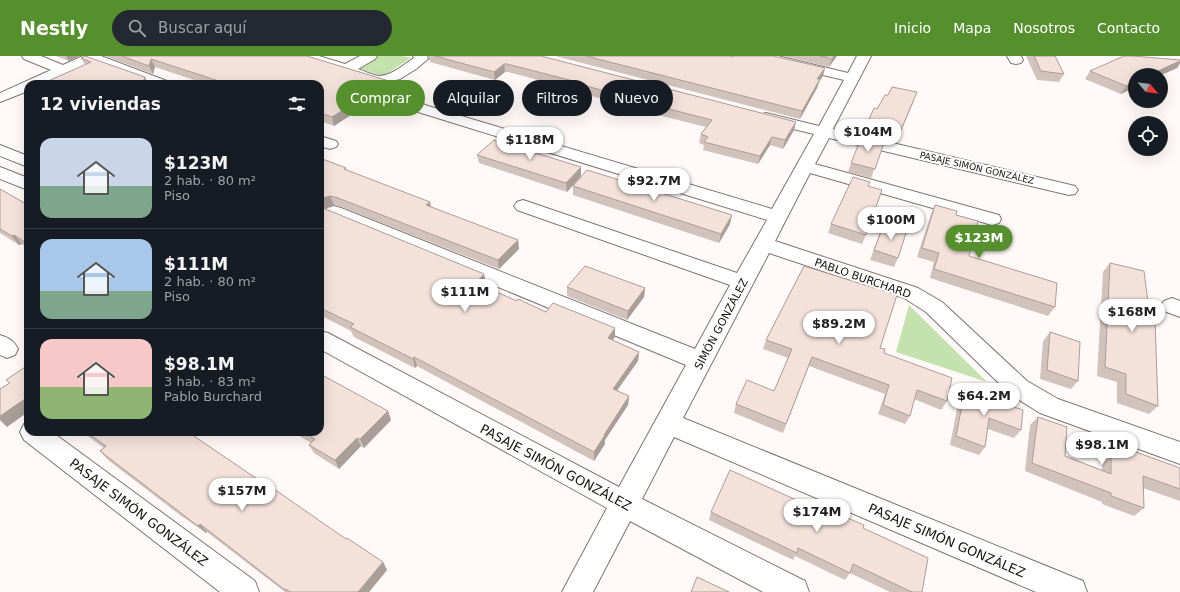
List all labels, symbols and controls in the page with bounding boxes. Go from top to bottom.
search box [112,10,392,46]
text: Nestly [20,17,88,39]
icon: search [126,17,148,39]
text: Buscar aquí [158,19,246,37]
text: Inicio [894,20,931,36]
text: Mapa [953,20,991,36]
text: Nosotros [1013,20,1075,36]
text: Contacto [1097,20,1160,36]
north arrow [1128,68,1168,108]
map controls [1128,68,1168,156]
chip: Comprar [336,80,425,116]
chip: Alquilar [433,80,514,116]
chip: Filtros [522,80,592,116]
chip: Nuevo [600,80,673,116]
icon: filters [286,93,308,115]
text: 12 viviendas [40,94,161,114]
button: locate [1128,116,1168,156]
pin: $104M [840,119,896,153]
text: $104M [843,124,893,139]
pin: $118M [502,127,558,161]
text: $118M [505,132,555,147]
street label: PASAJE SIMÓN GONZÁLEZ [919,149,1035,186]
text: $123M [164,153,228,173]
icon: home [72,154,120,202]
pin: $92.7M [621,168,687,202]
text: 2 hab. · 80 m² [164,173,256,188]
text: $92.7M [627,173,681,188]
text: Piso [164,188,190,203]
pin: $100M [863,207,919,241]
text: $100M [866,212,916,227]
pin: $123M [951,225,1007,259]
text: $123M [954,230,1004,245]
text: $111M [164,254,228,274]
icon: home [72,255,120,303]
street label: PABLO BURCHARD [813,256,913,301]
text: 2 hab. · 80 m² [164,274,256,289]
street label: SIMÓN GONZÁLEZ [692,276,751,372]
pin: $111M [437,279,493,313]
text: $111M [440,284,490,299]
text: Piso [164,289,190,304]
pin: $168M [1104,299,1160,333]
text: $168M [1107,304,1157,319]
pin: $89.2M [806,311,872,345]
text: $89.2M [812,316,866,331]
text: $98.1M [164,354,235,374]
icon: home [72,355,120,403]
text: 3 hab. · 83 m² [164,374,256,389]
pin: $64.2M [951,383,1017,417]
text: $64.2M [957,388,1011,403]
text: Pablo Burchard [164,389,262,404]
street label: PASAJE SIMÓN GONZÁLEZ [478,421,634,514]
pin: $98.1M [1069,432,1135,466]
text: $98.1M [1075,437,1129,452]
street label: PASAJE SIMÓN GONZÁLEZ [67,456,211,569]
pin: $157M [214,478,270,512]
text: $157M [217,483,267,498]
pin: $174M [789,499,845,533]
street label: PASAJE SIMÓN GONZÁLEZ [866,501,1028,580]
text: $174M [792,504,842,519]

